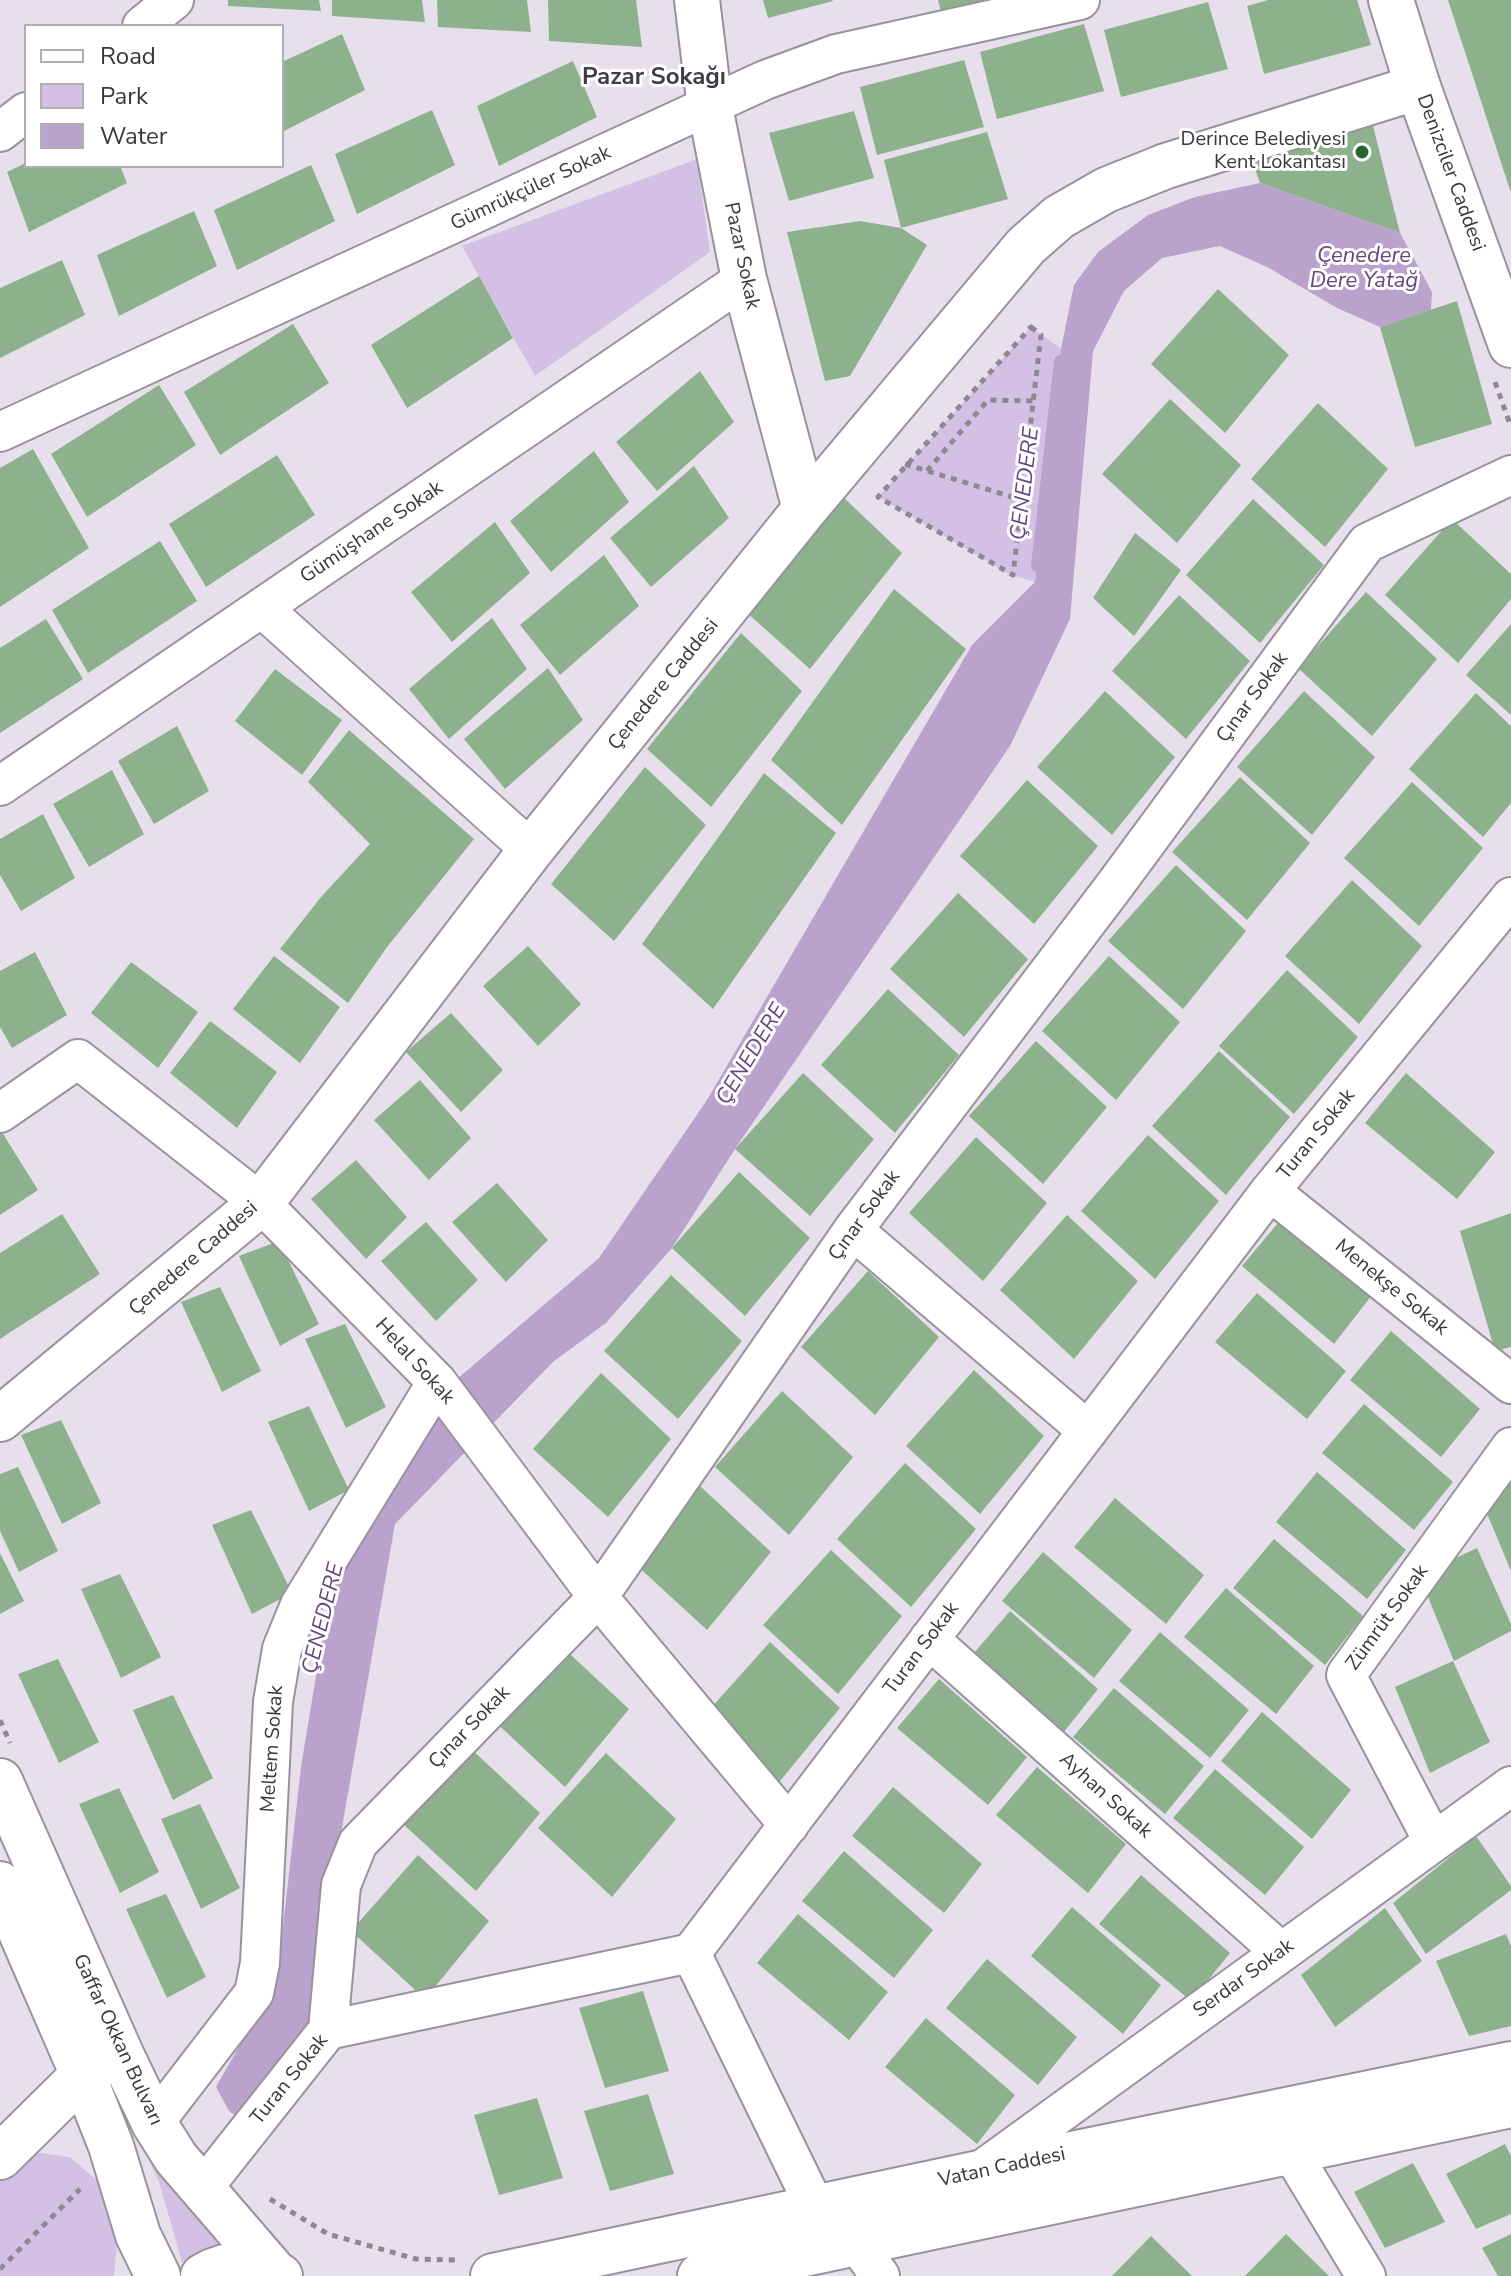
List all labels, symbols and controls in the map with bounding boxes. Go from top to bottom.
legend [24,24,284,168]
text: Road [100,40,156,72]
district label: Pazar Sokağı [582,64,726,92]
text: Park [100,80,148,112]
street label: Denizciler Caddesi [1410,91,1490,255]
text: Water [100,120,167,152]
place label: Derince Belediyesi Kent Lokantası [1181,128,1346,175]
street label: Gümrükçüler Sokak [447,141,615,237]
marker: Derince Belediyesi Kent Lokantası [1353,143,1371,161]
street label: Pazar Sokak [718,200,764,312]
water label: Çenedere Dere Yatağ [1310,244,1418,296]
water label: ÇENEDERE [1006,426,1046,542]
street label: Gümüşhane Sokak [296,476,448,590]
street label: Çenedere Caddesi [604,614,724,756]
street label: Çınar Sokak [1212,648,1294,748]
water label: ÇENEDERE [711,1000,793,1110]
street label: Turan Sokak [1273,1085,1361,1185]
street label: Çınar Sokak [824,1166,906,1266]
street label: Çenedere Caddesi [125,1197,263,1321]
street label: Menekşe Sokak [1329,1235,1453,1341]
street label: Helal Sokak [369,1314,459,1410]
water label: ÇENEDERE [297,1561,351,1677]
street label: Zümrüt Sokak [1342,1561,1434,1675]
street label: Turan Sokak [879,1598,965,1700]
street label: Çınar Sokak [424,1681,516,1775]
street label: Meltem Sokak [257,1685,289,1813]
street label: Ayhan Sokak [1054,1748,1156,1844]
street label: Serdar Sokak [1189,1934,1299,2024]
street label: Gaffar Okkan Bulvarı [67,1951,167,2129]
street label: Turan Sokak [246,2030,334,2130]
street label: Vatan Caddesi [936,2143,1068,2193]

